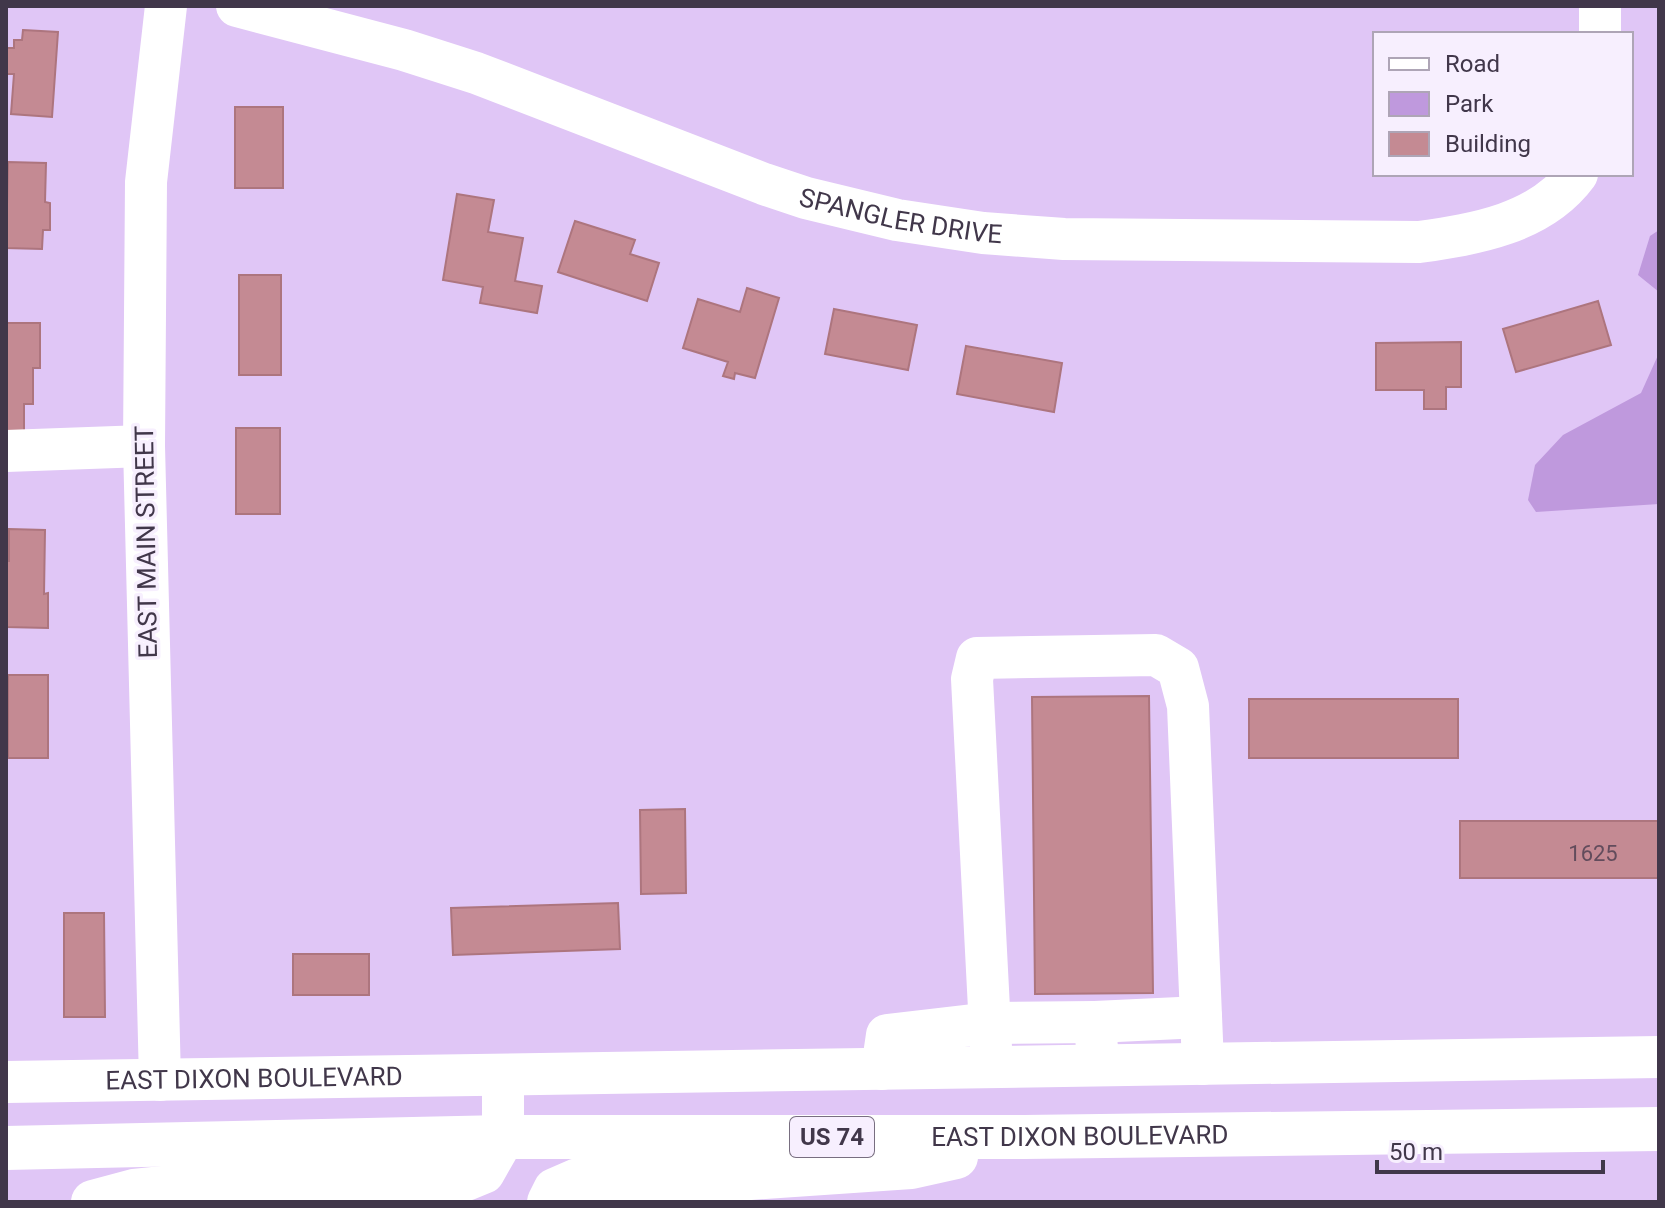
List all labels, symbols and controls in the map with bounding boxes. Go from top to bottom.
legend [1373,32,1633,176]
text: Road [1445,50,1500,78]
text: Park [1445,90,1494,118]
text: Building [1445,130,1531,158]
street label: SPANGLER DRIVE [796,182,1003,249]
street label: EAST MAIN STREET [129,425,163,659]
house number: 1625 [1568,841,1618,866]
street label: EAST DIXON BOULEVARD [105,1061,403,1095]
road number: US 74 [790,1117,874,1157]
street label: EAST DIXON BOULEVARD [931,1119,1229,1152]
scale bar [1377,1124,1603,1174]
text: 50 m [1389,1138,1443,1166]

